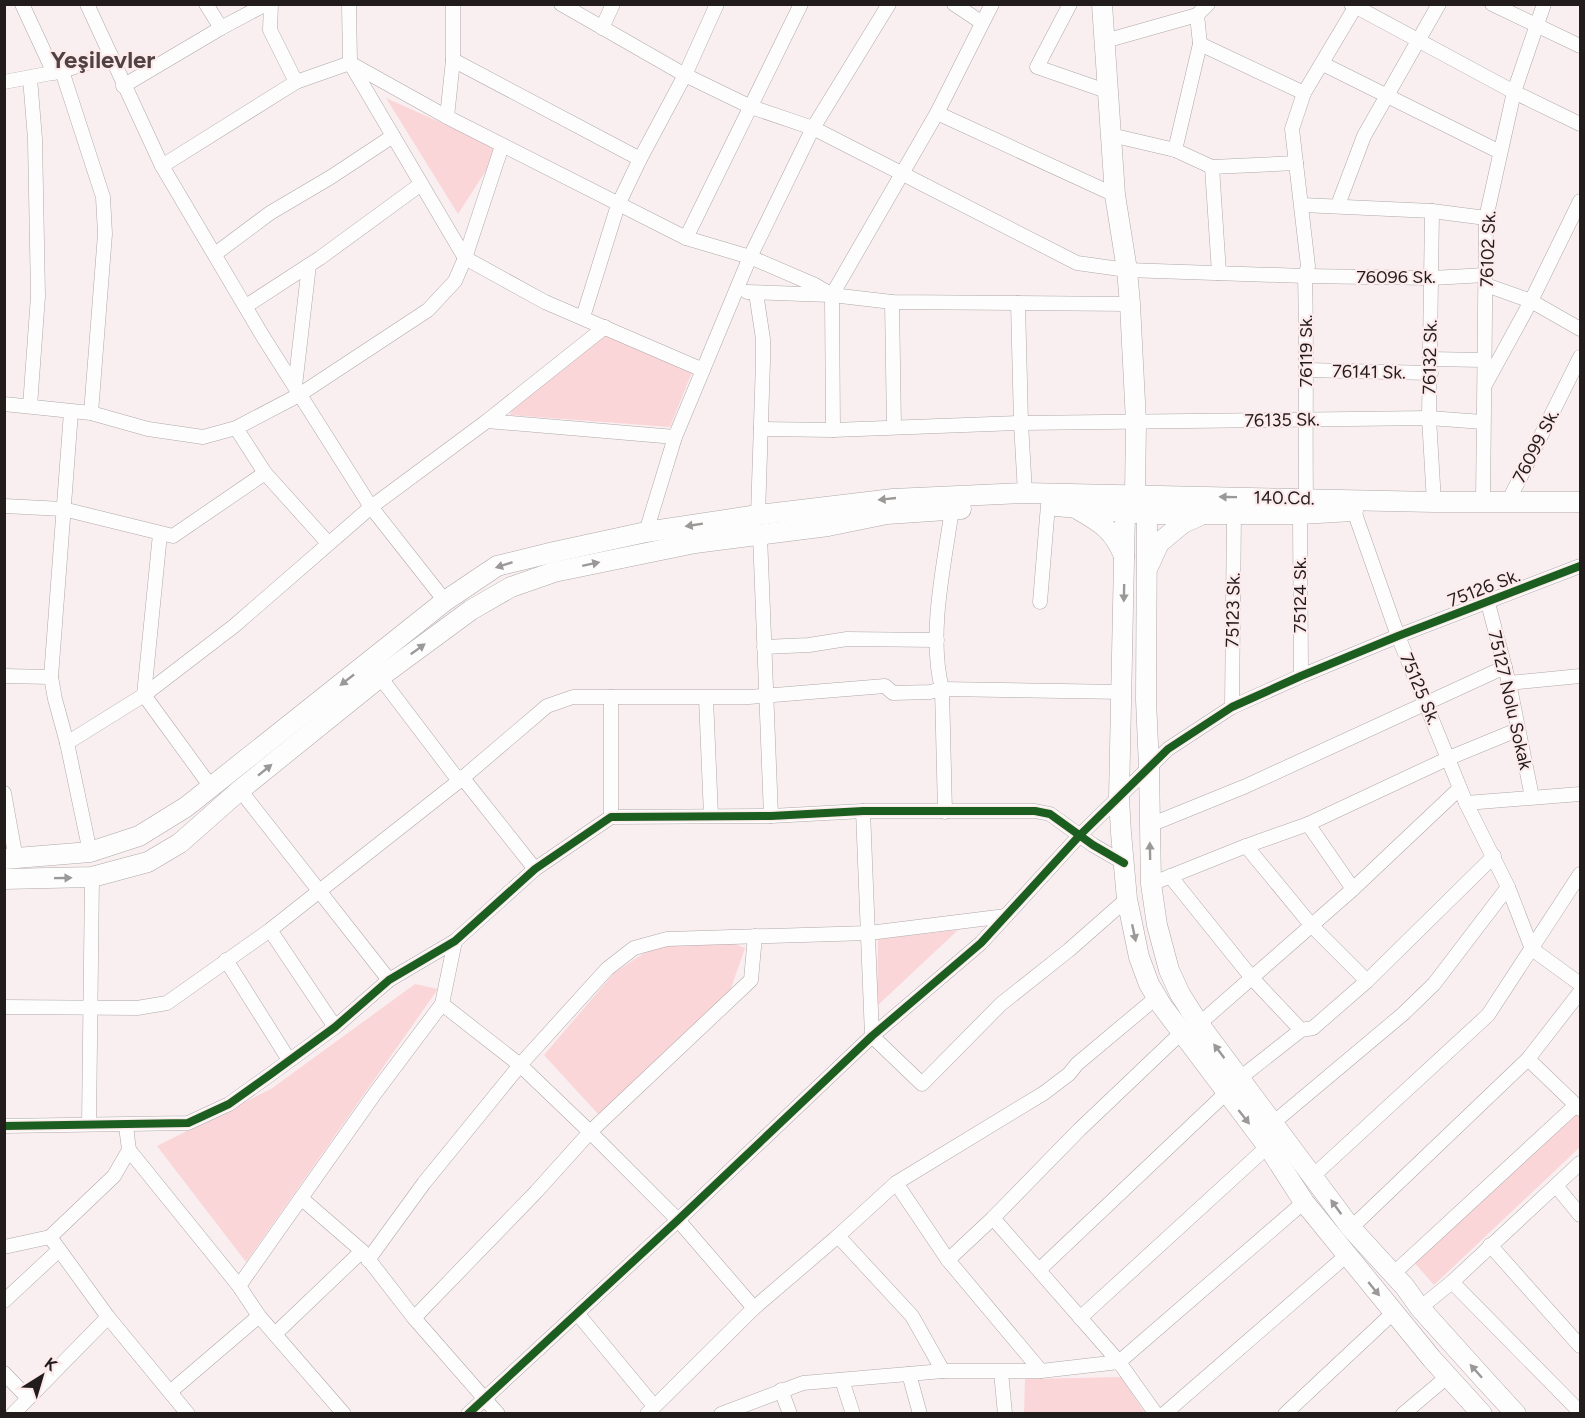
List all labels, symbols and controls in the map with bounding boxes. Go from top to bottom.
district label: Yeşilevler [51,45,155,74]
street label: 76102 Sk. [1476,210,1500,288]
street label: 76096 Sk. [1356,266,1436,288]
street label: 76119 Sk. [1295,315,1317,387]
street label: 76132 Sk. [1418,319,1442,395]
street label: 76141 Sk. [1332,360,1406,384]
street label: 76099 Sk. [1508,405,1564,487]
street label: 76135 Sk. [1244,408,1320,432]
street label: 140.Cd. [1253,486,1315,510]
one-way arrow [1219,492,1238,501]
one-way arrow [878,495,897,504]
one-way arrow [684,520,703,529]
street label: 75124 Sk. [1289,557,1311,633]
one-way arrow [582,559,601,568]
one-way arrow [495,561,513,570]
street label: 75126 Sk. [1445,564,1523,612]
street label: 75123 Sk. [1221,572,1245,648]
one-way arrow [1119,583,1129,602]
street label: 75127 Nolu Sokak [1483,628,1537,772]
one-way arrow [410,643,426,655]
street label: 75125 Sk. [1395,650,1445,728]
one-way arrow [340,674,355,686]
one-way arrow [257,763,273,776]
one-way arrow [1145,842,1155,861]
one-way arrow [53,873,72,883]
one-way arrow [1130,924,1140,943]
one-way arrow [1214,1043,1226,1058]
one-way arrow [1238,1108,1250,1124]
one-way arrow [1330,1199,1342,1214]
one-way arrow [1368,1281,1381,1297]
north arrow [12,1346,72,1406]
text: K [41,1354,61,1375]
one-way arrow [1470,1364,1483,1379]

